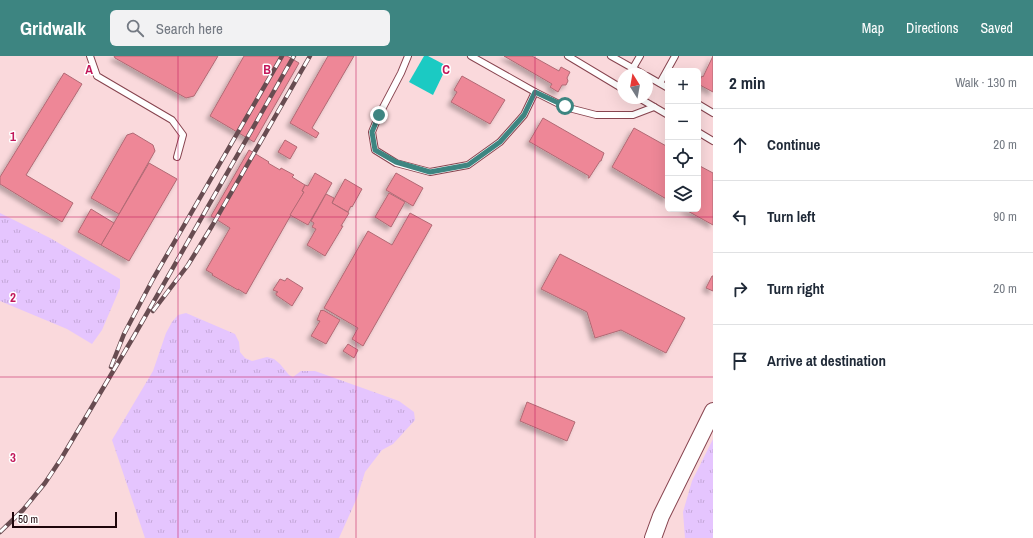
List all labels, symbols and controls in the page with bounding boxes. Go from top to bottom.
search box [110,10,390,46]
text: Gridwalk [20,15,86,41]
icon: search [124,17,146,39]
text: Search here [156,18,223,39]
text: Map [862,19,884,37]
text: Directions [906,19,958,37]
text: Saved [980,19,1013,37]
text: A [85,61,93,78]
text: B [263,61,271,78]
text: C [442,61,450,78]
north arrow [617,68,653,104]
map controls [665,68,701,212]
button: + [665,68,701,104]
text: 2 min [729,71,765,94]
text: Walk · 130 m [955,74,1017,91]
route start [556,97,574,115]
button: − [665,104,701,140]
route end [370,106,388,124]
text: 1 [10,128,16,145]
icon: ahead [729,134,751,156]
text: Continue [767,134,820,155]
text: 20 m [993,136,1017,153]
button: locate [665,140,701,176]
button: layers [665,176,701,212]
icon: left [729,206,751,228]
text: Turn left [767,206,815,227]
text: 90 m [993,208,1017,225]
icon: right [729,278,751,300]
text: Turn right [767,278,824,299]
text: 20 m [993,280,1017,297]
text: 2 [10,289,16,306]
icon: arrive [729,350,751,372]
text: Arrive at destination [767,350,886,371]
text: 3 [10,449,16,466]
scale bar [12,510,117,529]
text: 50 m [18,512,38,526]

